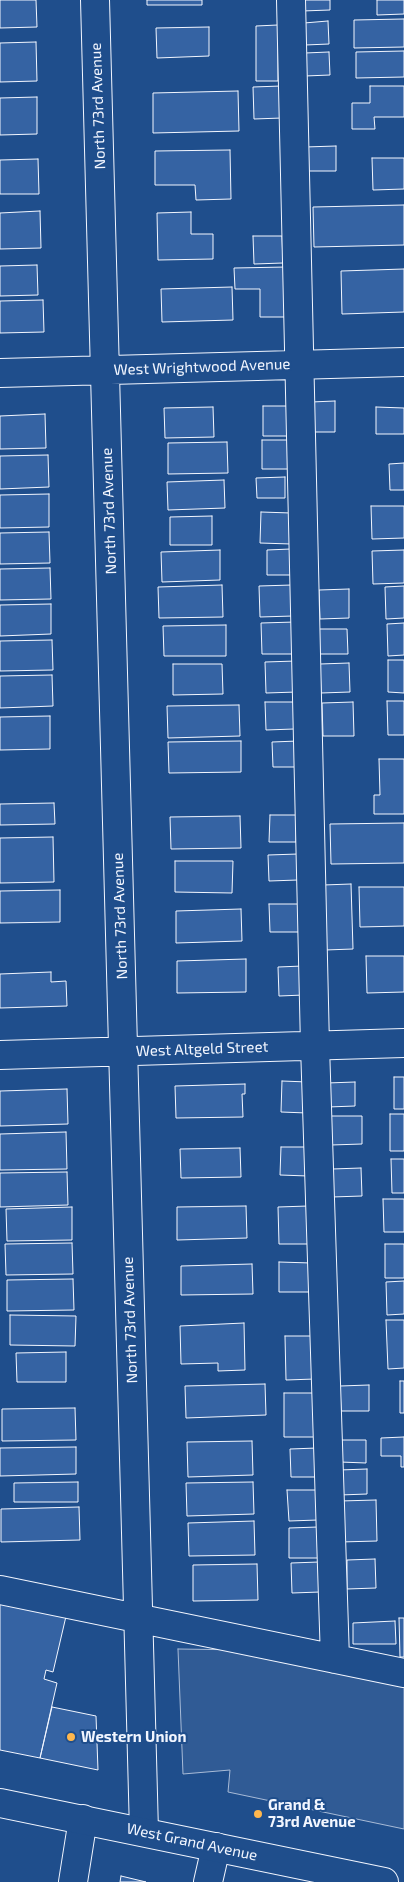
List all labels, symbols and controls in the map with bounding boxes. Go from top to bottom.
street label: North 73rd Avenue [87,42,109,170]
street label: West Wrightwood Avenue [113,355,291,379]
street label: North 73rd Avenue [98,447,120,575]
street label: North 73rd Avenue [109,852,131,980]
street label: West Altgeld Street [135,1038,269,1060]
street label: North 73rd Avenue [119,1256,141,1384]
place label: Western Union [81,1728,186,1746]
marker: Western Union [65,1731,77,1743]
place label: Grand & 73rd Avenue [268,1796,356,1831]
marker: Grand & 73rd Avenue [252,1808,264,1820]
street label: West Grand Avenue [125,1819,259,1865]

